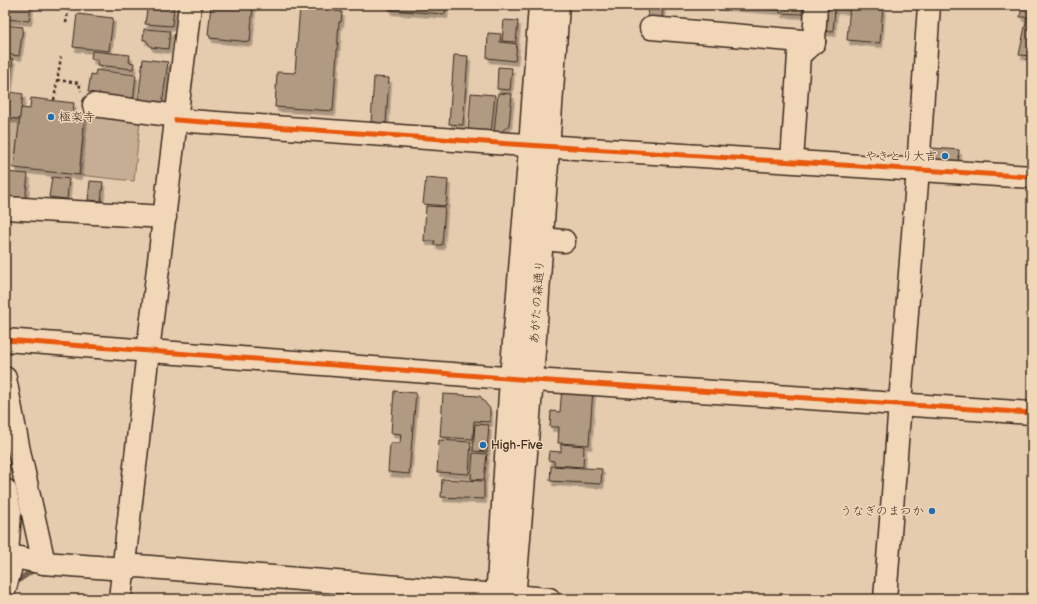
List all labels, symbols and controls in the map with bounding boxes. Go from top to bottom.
place label: 極楽寺 [59,110,95,125]
marker: 極楽寺 [46,112,56,122]
place label: やきとり大吉 [865,149,937,164]
marker: やきとり大吉 [940,151,950,161]
street label: あがたの森通り [527,260,548,344]
place label: High-Five [491,438,543,453]
marker: High-Five [478,440,488,450]
place label: うなぎのまつか [840,504,924,519]
marker: うなぎのまつか [927,506,937,516]

